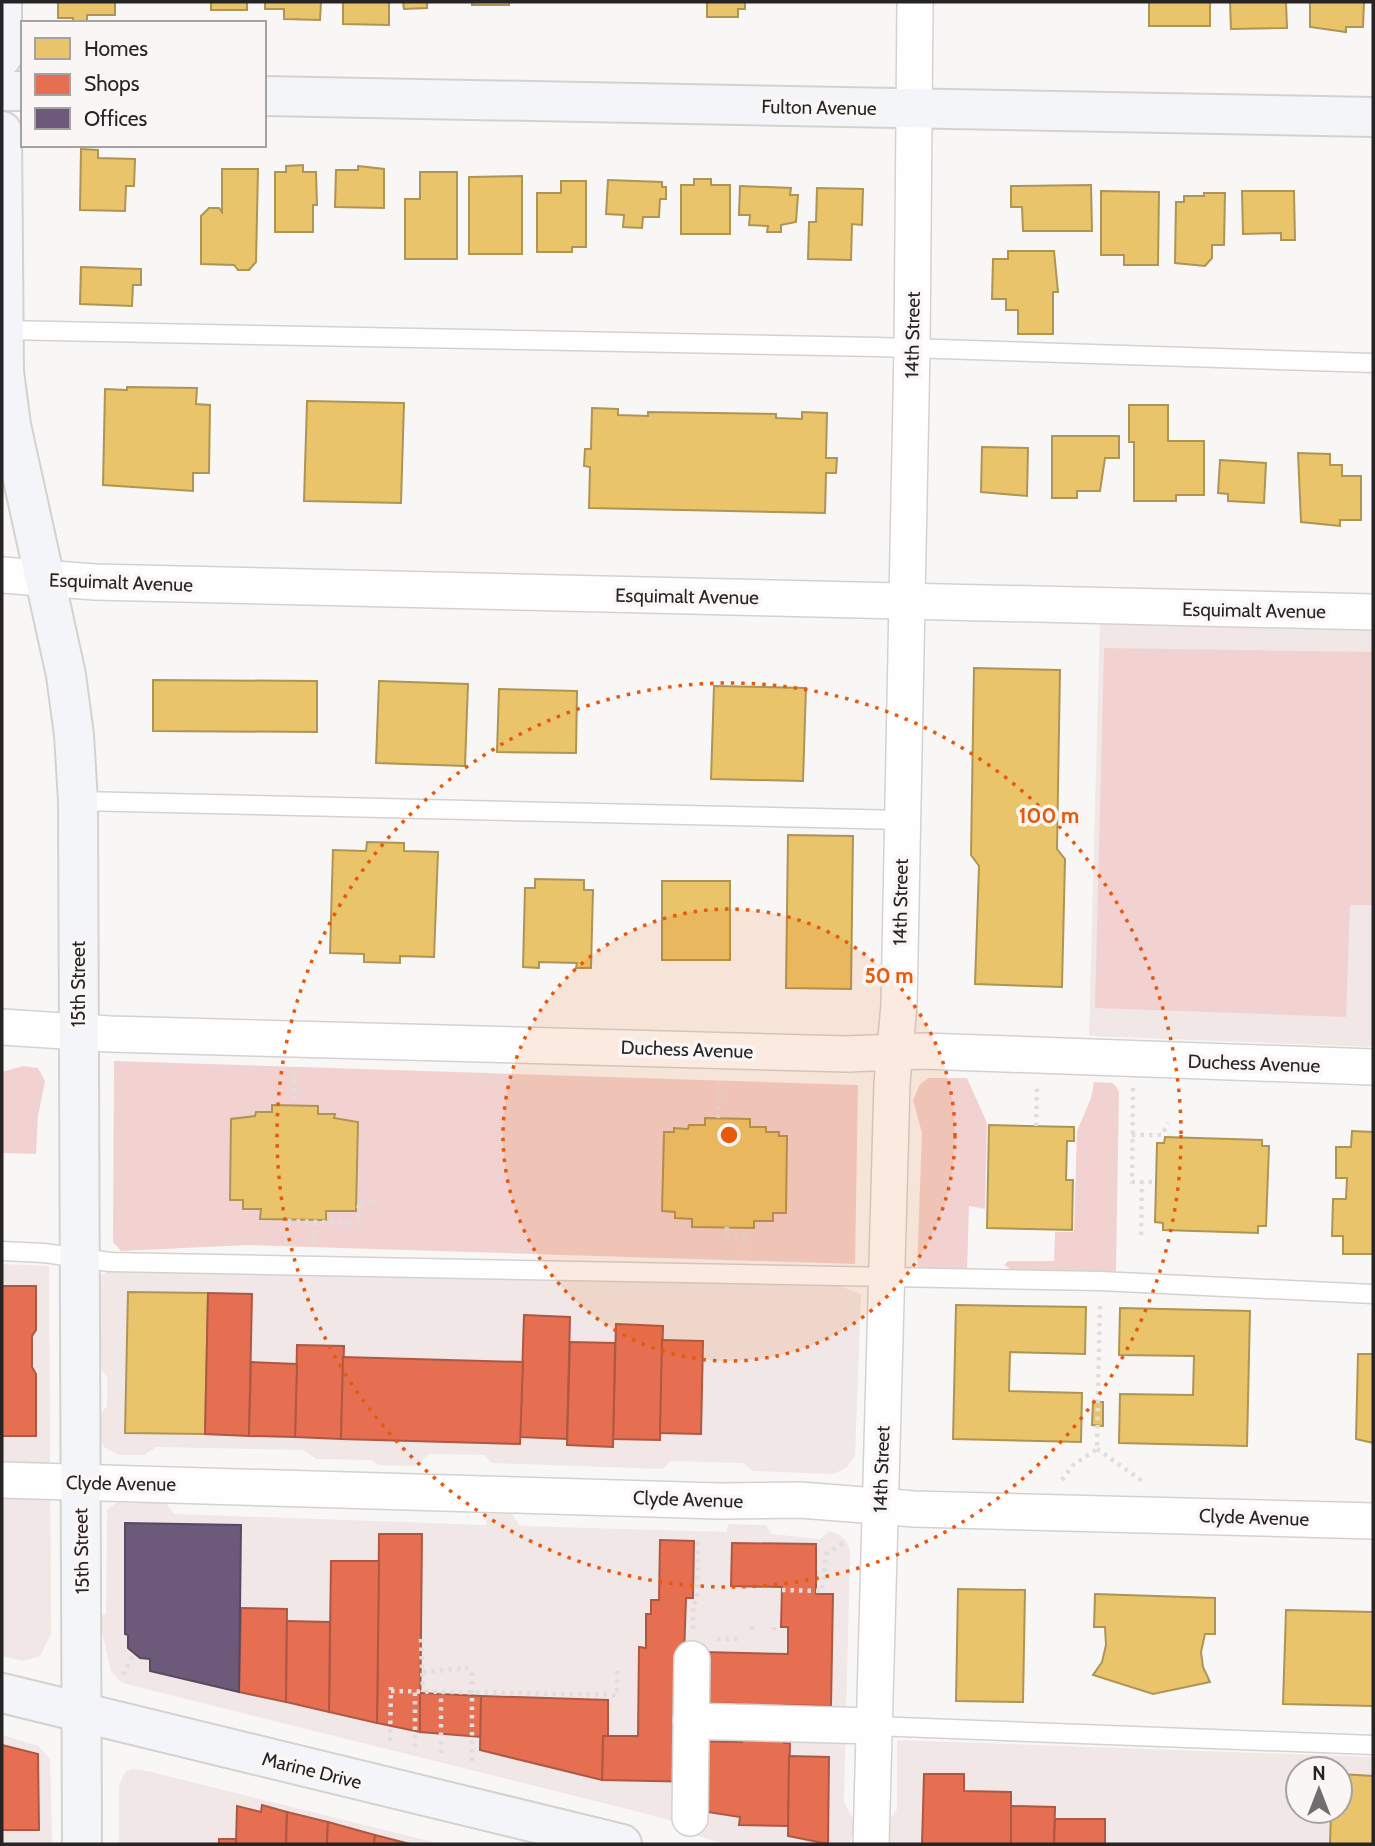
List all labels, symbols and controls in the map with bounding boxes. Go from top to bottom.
legend [21,21,266,147]
text: Homes [84,36,148,61]
text: Shops [84,71,140,96]
street label: Fulton Avenue [761,95,877,120]
text: Offices [84,106,148,131]
street label: 14th Street [900,291,925,379]
street label: Esquimalt Avenue [49,568,194,597]
street label: Esquimalt Avenue [615,584,759,609]
street label: Esquimalt Avenue [1182,598,1326,623]
text: 100 m [1019,803,1079,828]
street label: 14th Street [888,858,913,946]
street label: 15th Street [67,940,90,1027]
text: 50 m [864,963,914,988]
street label: Duchess Avenue [620,1036,754,1063]
street label: Duchess Avenue [1187,1050,1321,1077]
centre of rings [717,1123,741,1147]
street label: 14th Street [868,1425,895,1513]
street label: Clyde Avenue [66,1471,177,1496]
street label: Clyde Avenue [632,1486,744,1513]
street label: Clyde Avenue [1198,1504,1310,1531]
street label: 15th Street [69,1507,94,1594]
street label: Marine Drive [260,1747,364,1794]
north arrow [1284,1755,1354,1825]
text: N [1312,1762,1326,1785]

